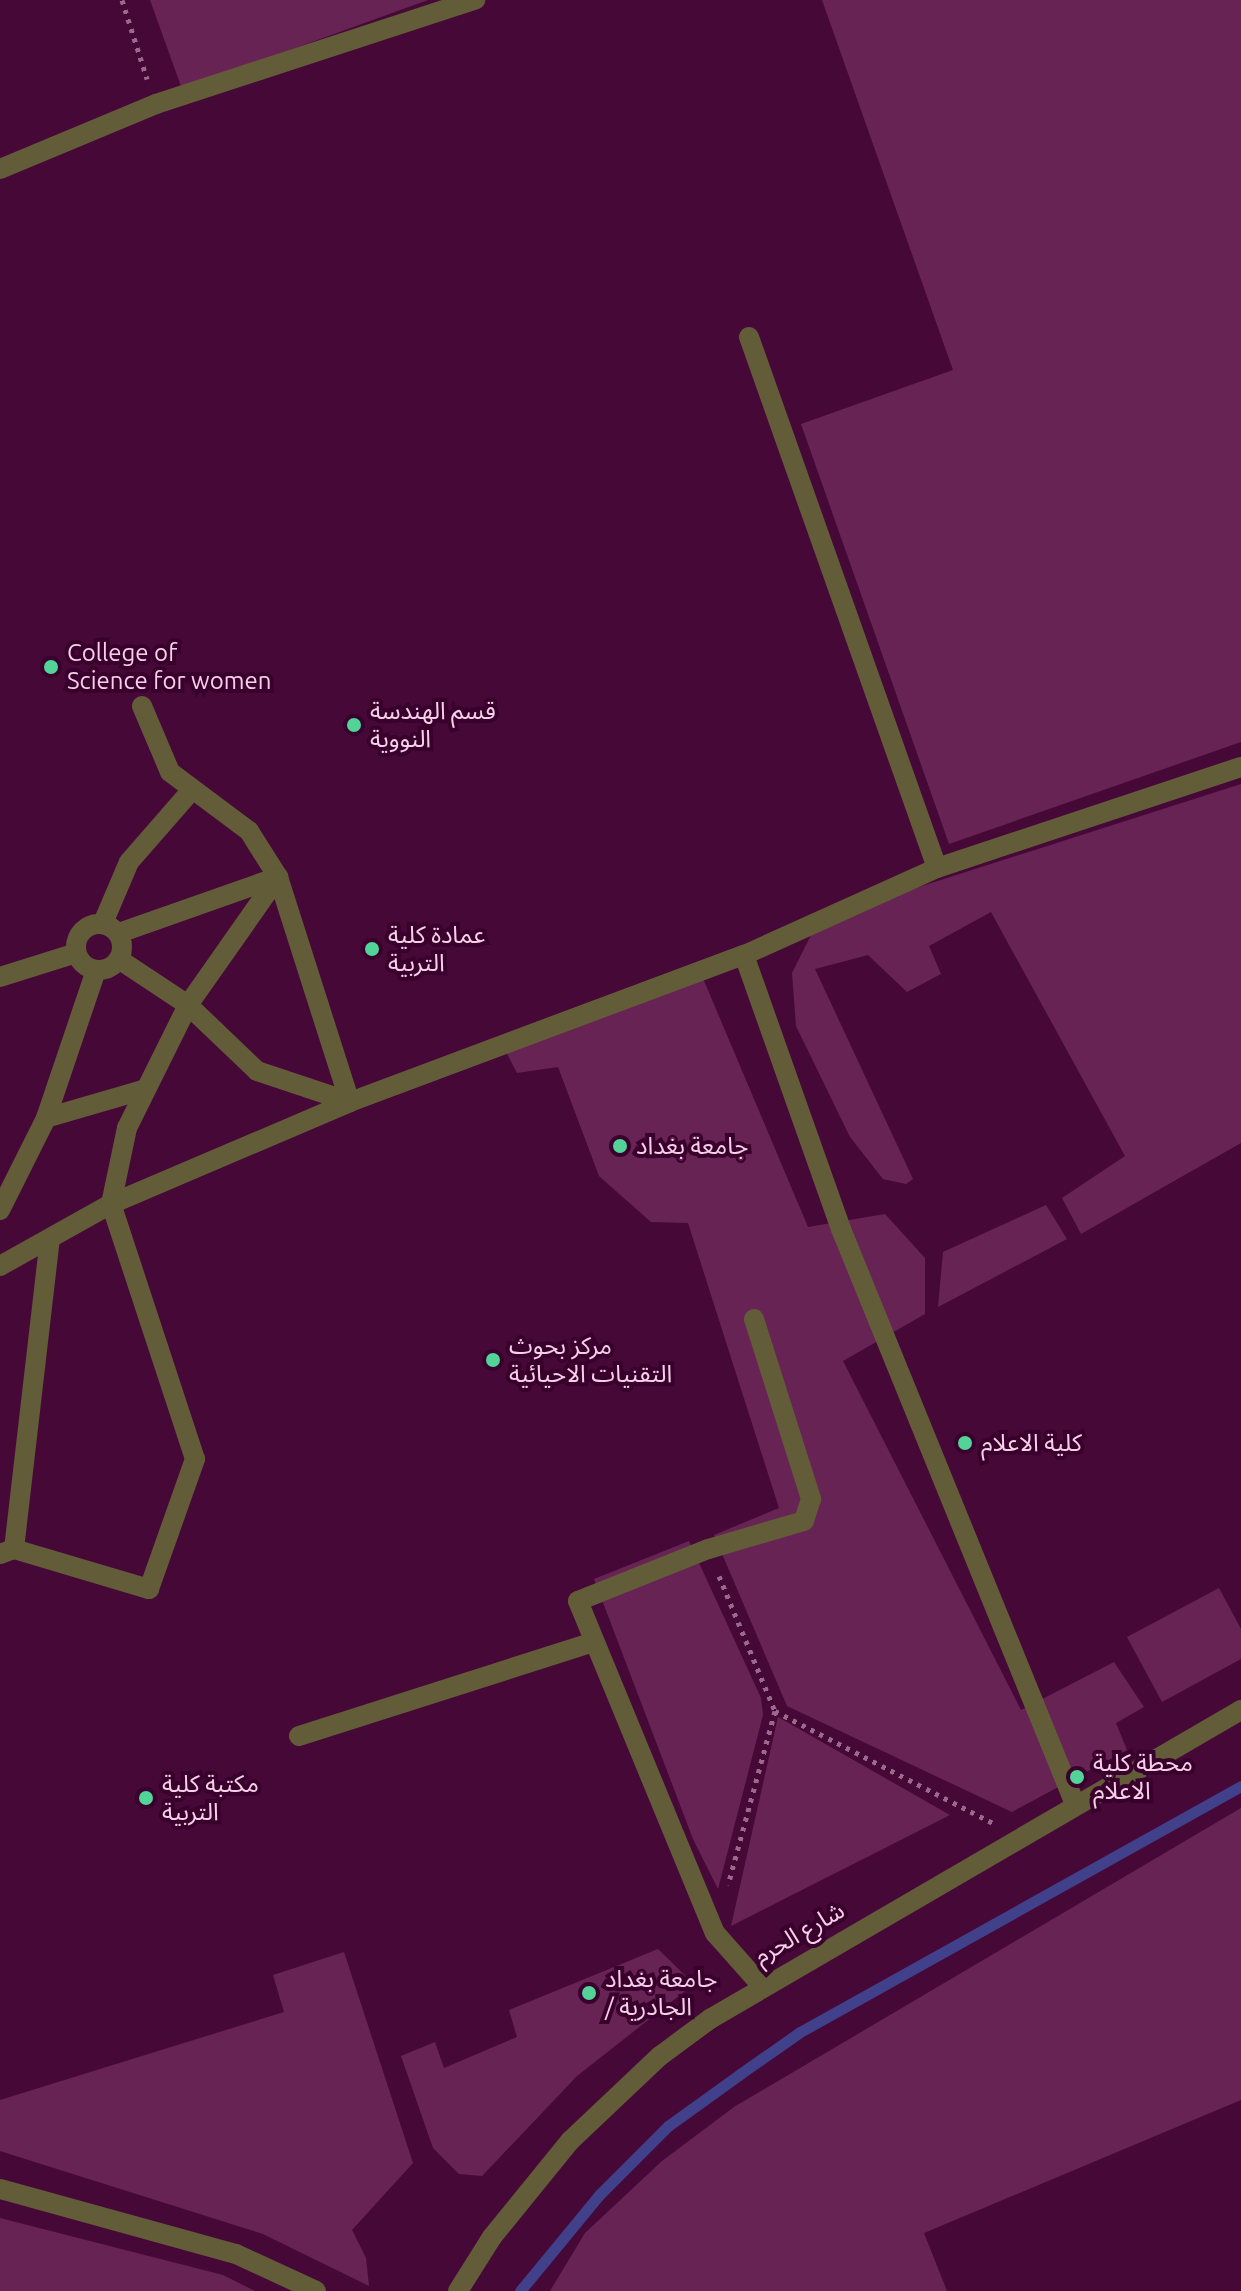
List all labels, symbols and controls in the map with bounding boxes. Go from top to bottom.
place label: College of Science for women [67,639,271,695]
marker: College of Science for women [42,658,60,676]
place label: قسم الهندسة النووية [370,697,496,753]
marker: قسم الهندسة النووية [345,716,363,734]
place label: عمادة كلية التربية [388,921,485,977]
marker: عمادة كلية التربية [363,940,381,958]
place label: جامعة بغداد [636,1132,748,1160]
marker: جامعة بغداد [611,1137,629,1155]
place label: مركز بحوث التقنيات الاحيائية [509,1332,672,1388]
marker: مركز بحوث التقنيات الاحيائية [484,1351,502,1369]
place label: كلية الاعلام [981,1429,1082,1457]
marker: كلية الاعلام [956,1434,974,1452]
place label: محطة كلية الاعلام [1093,1749,1193,1805]
marker: محطة كلية الاعلام [1068,1768,1086,1786]
place label: مكتبة كلية التربية [162,1770,259,1826]
marker: مكتبة كلية التربية [137,1789,155,1807]
street label: شارع الحرم [749,1896,849,1970]
place label: جامعة بغداد / الجادرية [605,1965,717,2021]
marker: جامعة بغداد / الجادرية [580,1984,598,2002]

